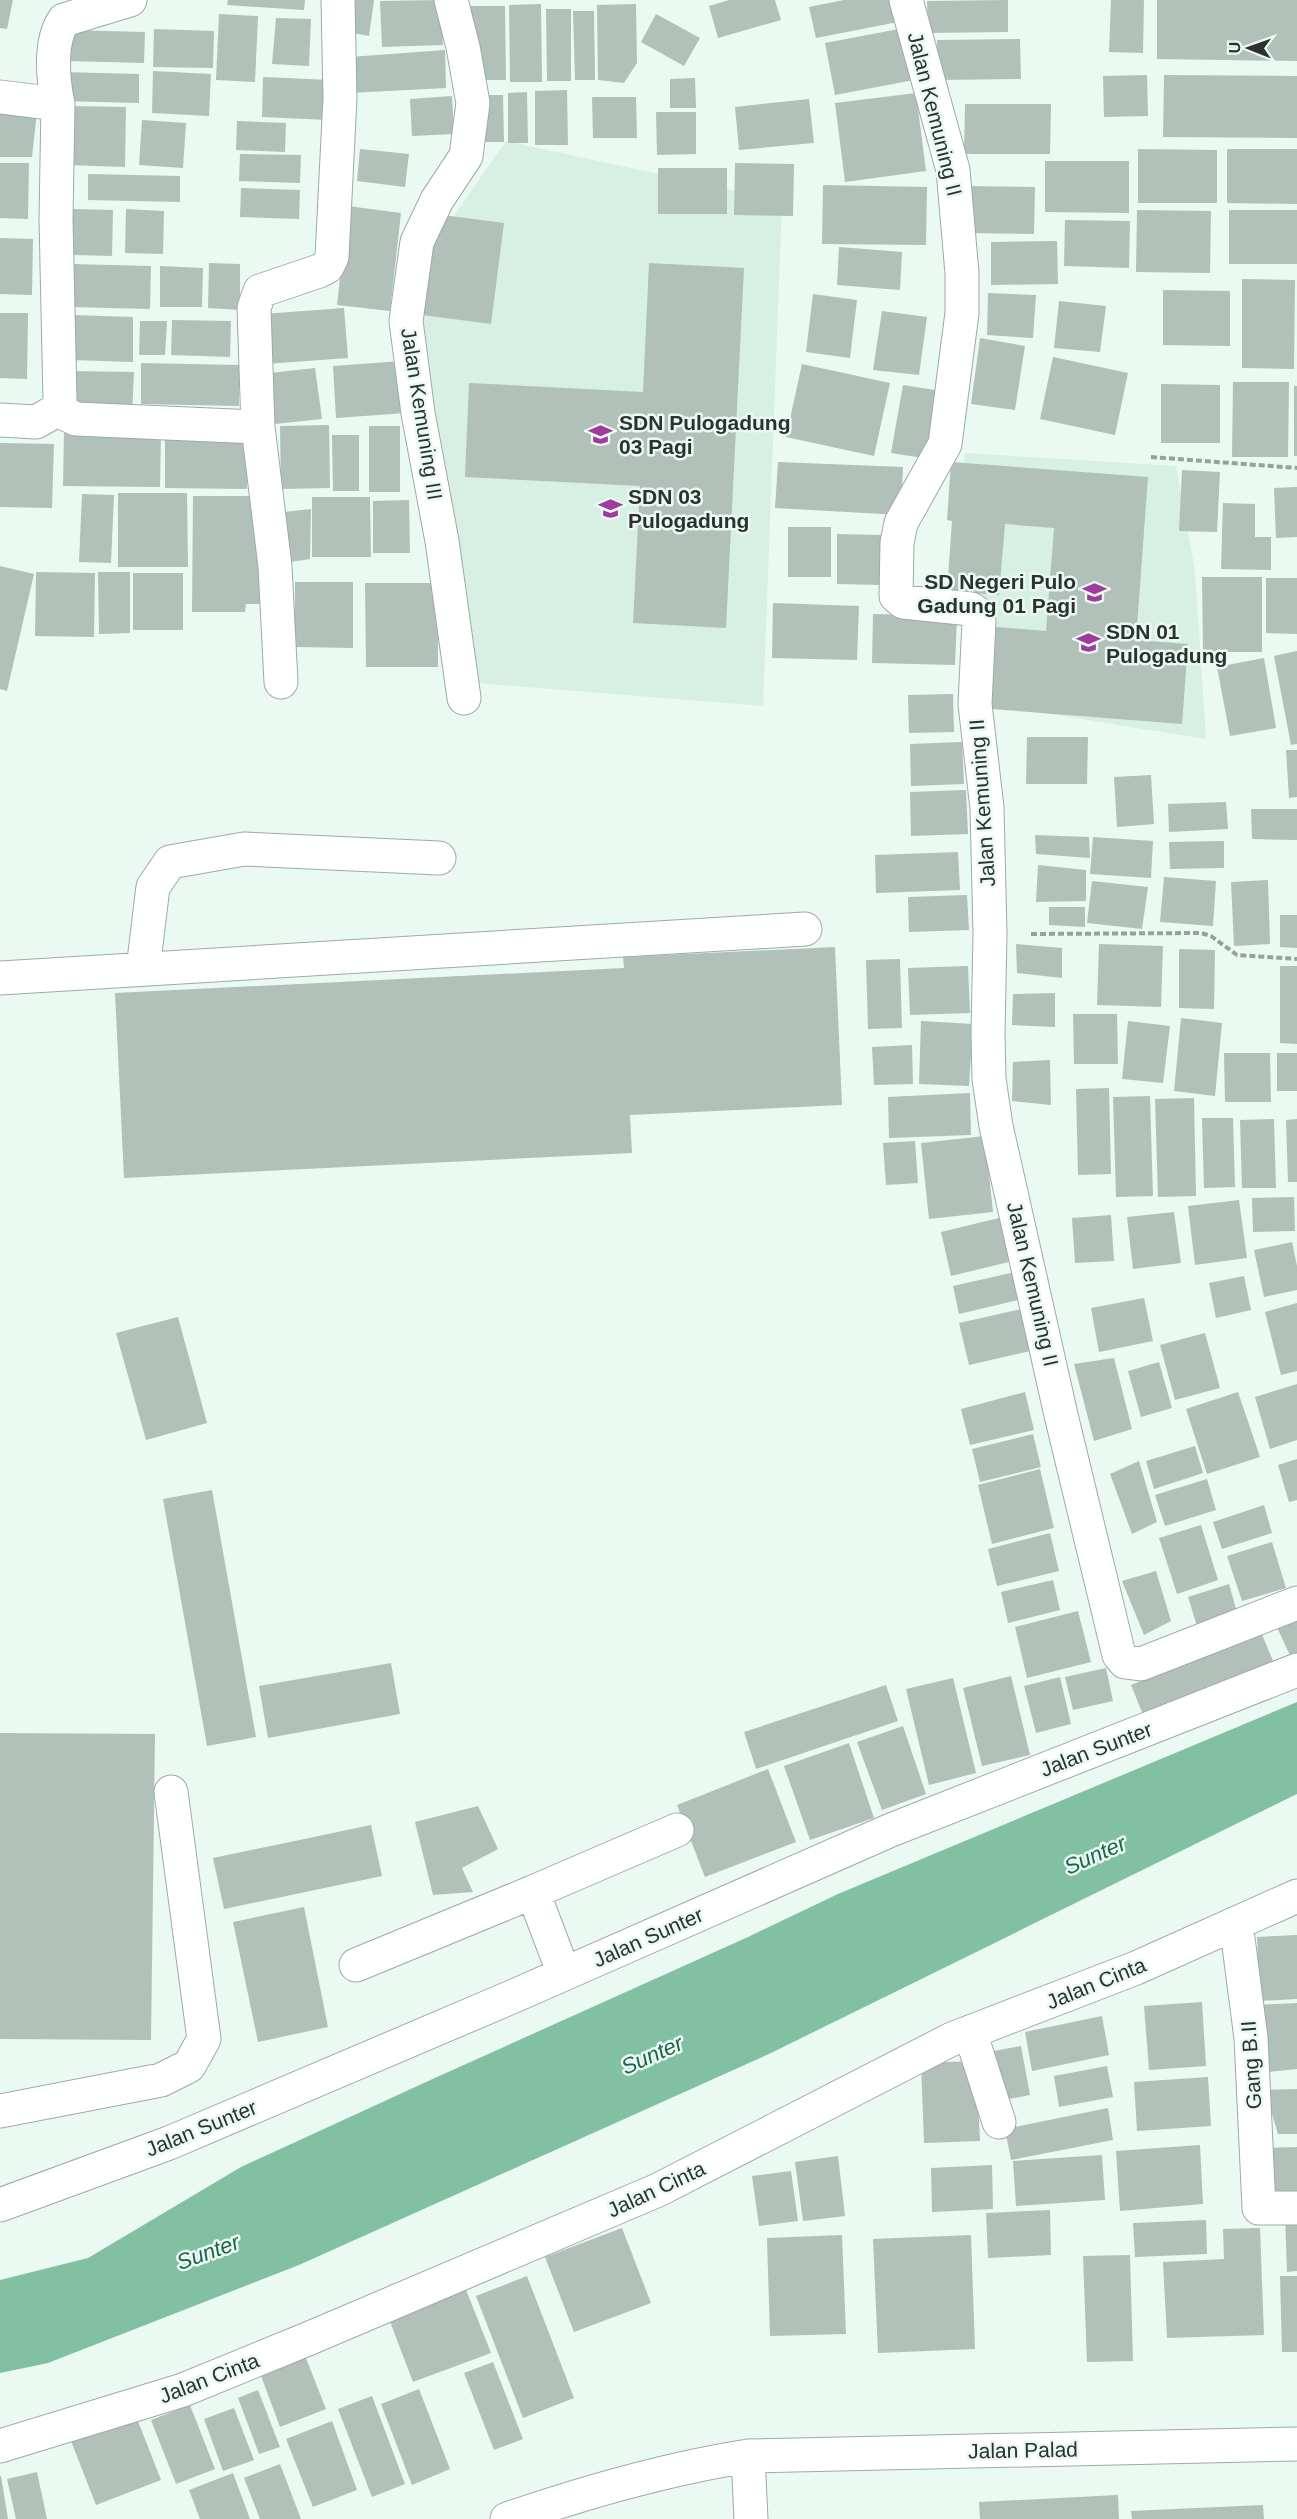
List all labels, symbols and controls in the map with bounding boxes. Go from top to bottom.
north arrow [1219,18,1279,78]
street label: Jalan Kemuning II [904,30,966,198]
text: U [1226,42,1243,54]
street label: Jalan Kemuning III [397,326,447,502]
place label: SDN Pulogadung 03 Pagi [619,411,791,458]
school or university icon: SDN Pulogadung 03 Pagi [588,421,614,447]
place label: SDN 03 Pulogadung [628,485,749,532]
school or university icon: SDN 03 Pulogadung [597,495,623,521]
place label: SD Negeri Pulo Gadung 01 Pagi [917,570,1076,617]
school or university icon: SD Negeri Pulo Gadung 01 Pagi [1081,580,1107,606]
place label: SDN 01 Pulogadung [1106,620,1227,667]
school or university icon: SDN 01 Pulogadung [1075,630,1101,656]
street label: Jalan Kemuning II [965,718,999,888]
street label: Jalan Kemuning II [1003,1200,1063,1368]
street label: Jalan Sunter [1037,1717,1155,1781]
water label: Sunter [1060,1830,1131,1880]
street label: Jalan Sunter [589,1903,707,1971]
street label: Jalan Cinta [1043,1953,1149,2013]
street label: Gang B.II [1236,2020,1266,2110]
water label: Sunter [617,2030,688,2080]
street label: Jalan Sunter [142,2095,260,2161]
street label: Jalan Cinta [604,2156,709,2222]
water label: Sunter [173,2229,244,2275]
street label: Jalan Cinta [156,2348,262,2408]
street label: Jalan Palad [968,2438,1078,2462]

